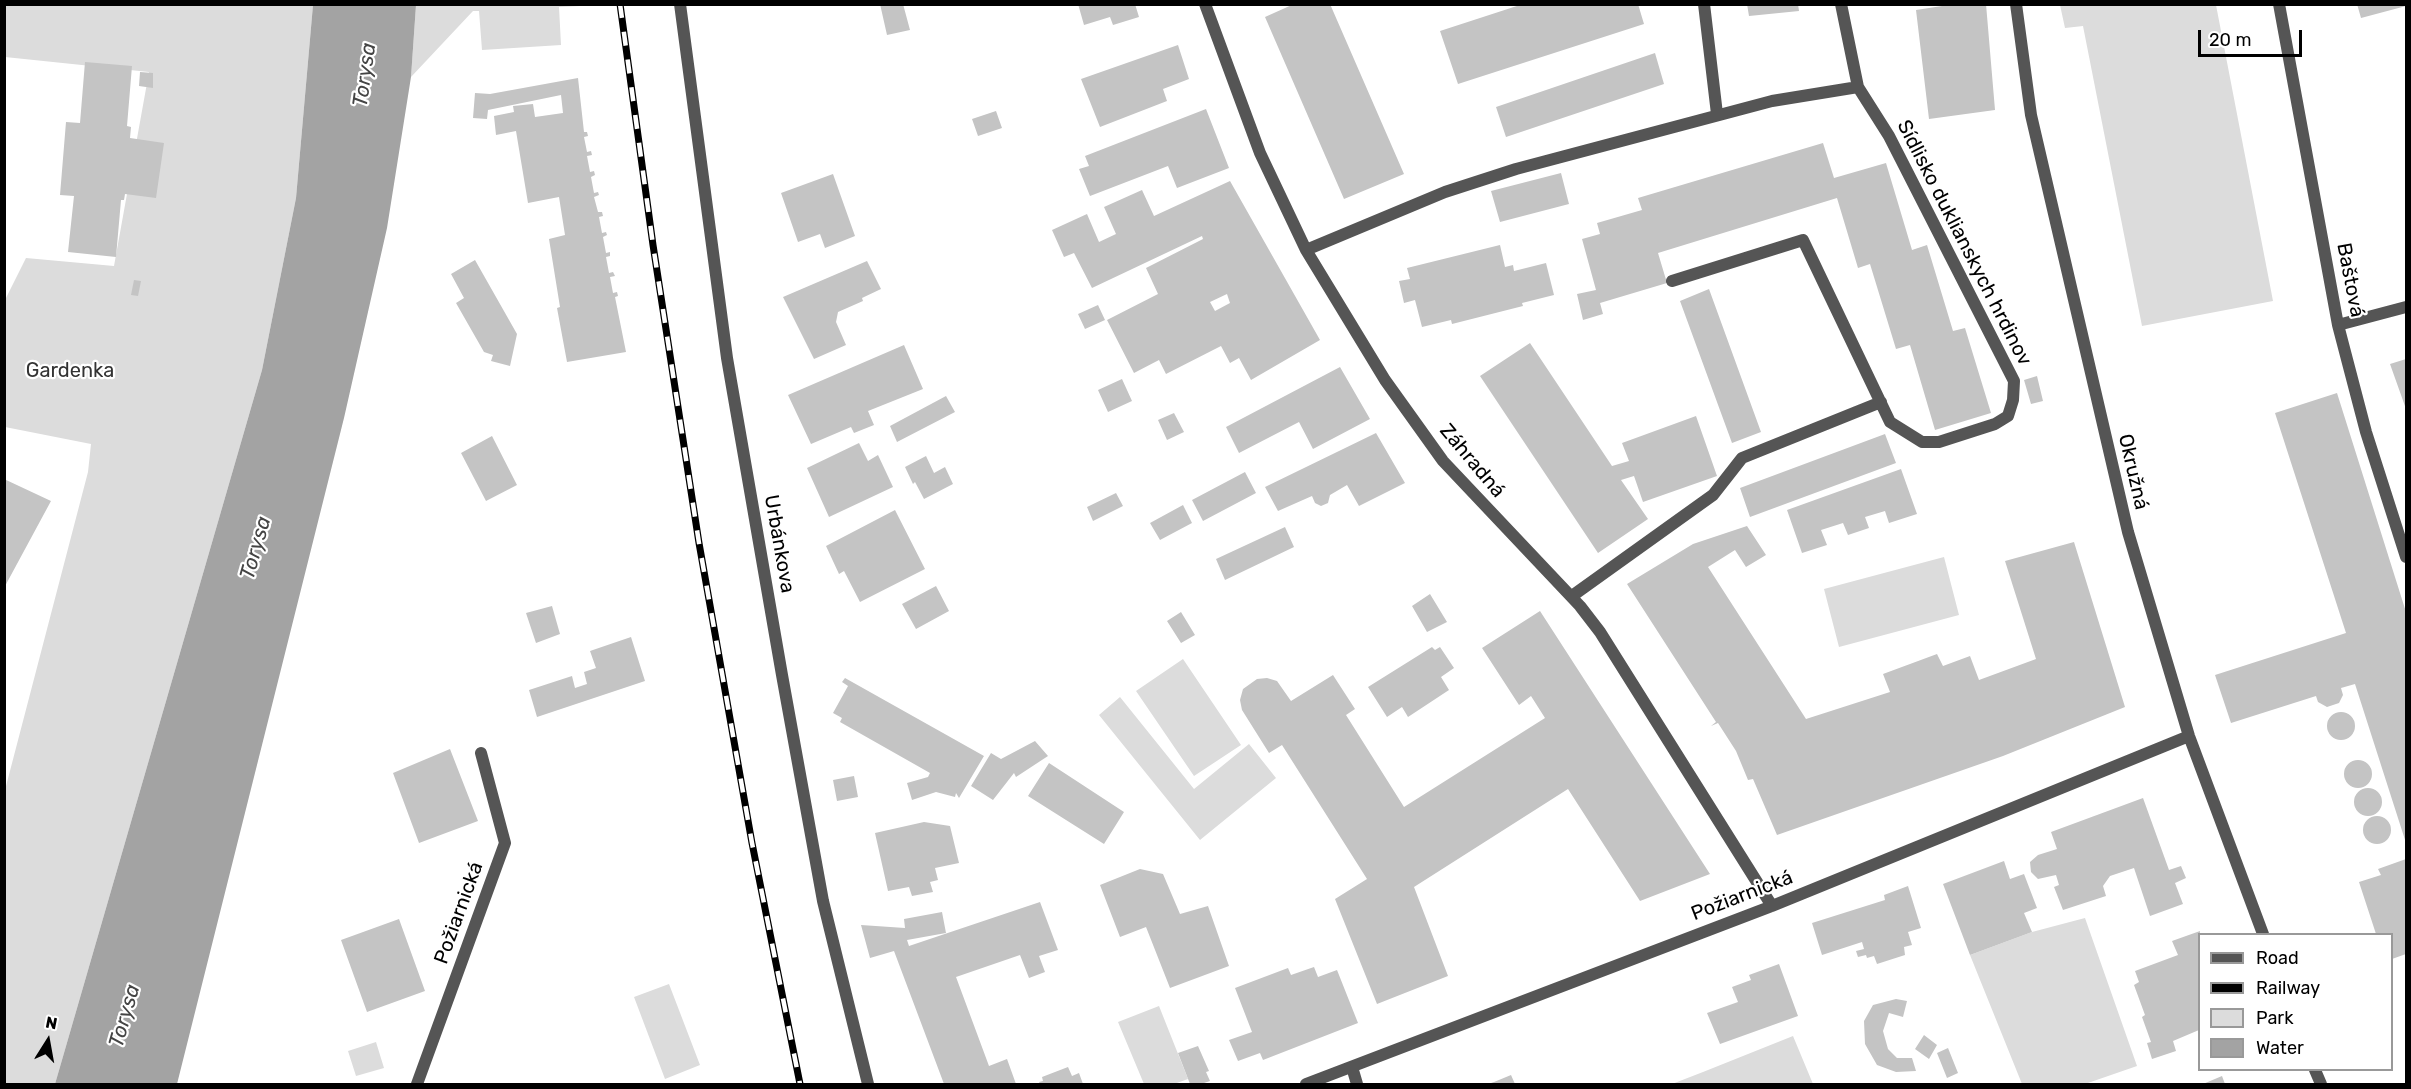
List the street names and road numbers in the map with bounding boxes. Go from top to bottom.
street label: Sídlisko duklianskych hrdinov [1891,116,2037,370]
street label: Baštová [2331,241,2369,319]
street label: Záhradná [1434,419,1510,503]
street label: Okružná [2113,432,2153,512]
street label: Urbánkova [759,493,799,595]
street label: Požiarnická [429,859,489,967]
street label: Požiarnická [1688,866,1796,926]

